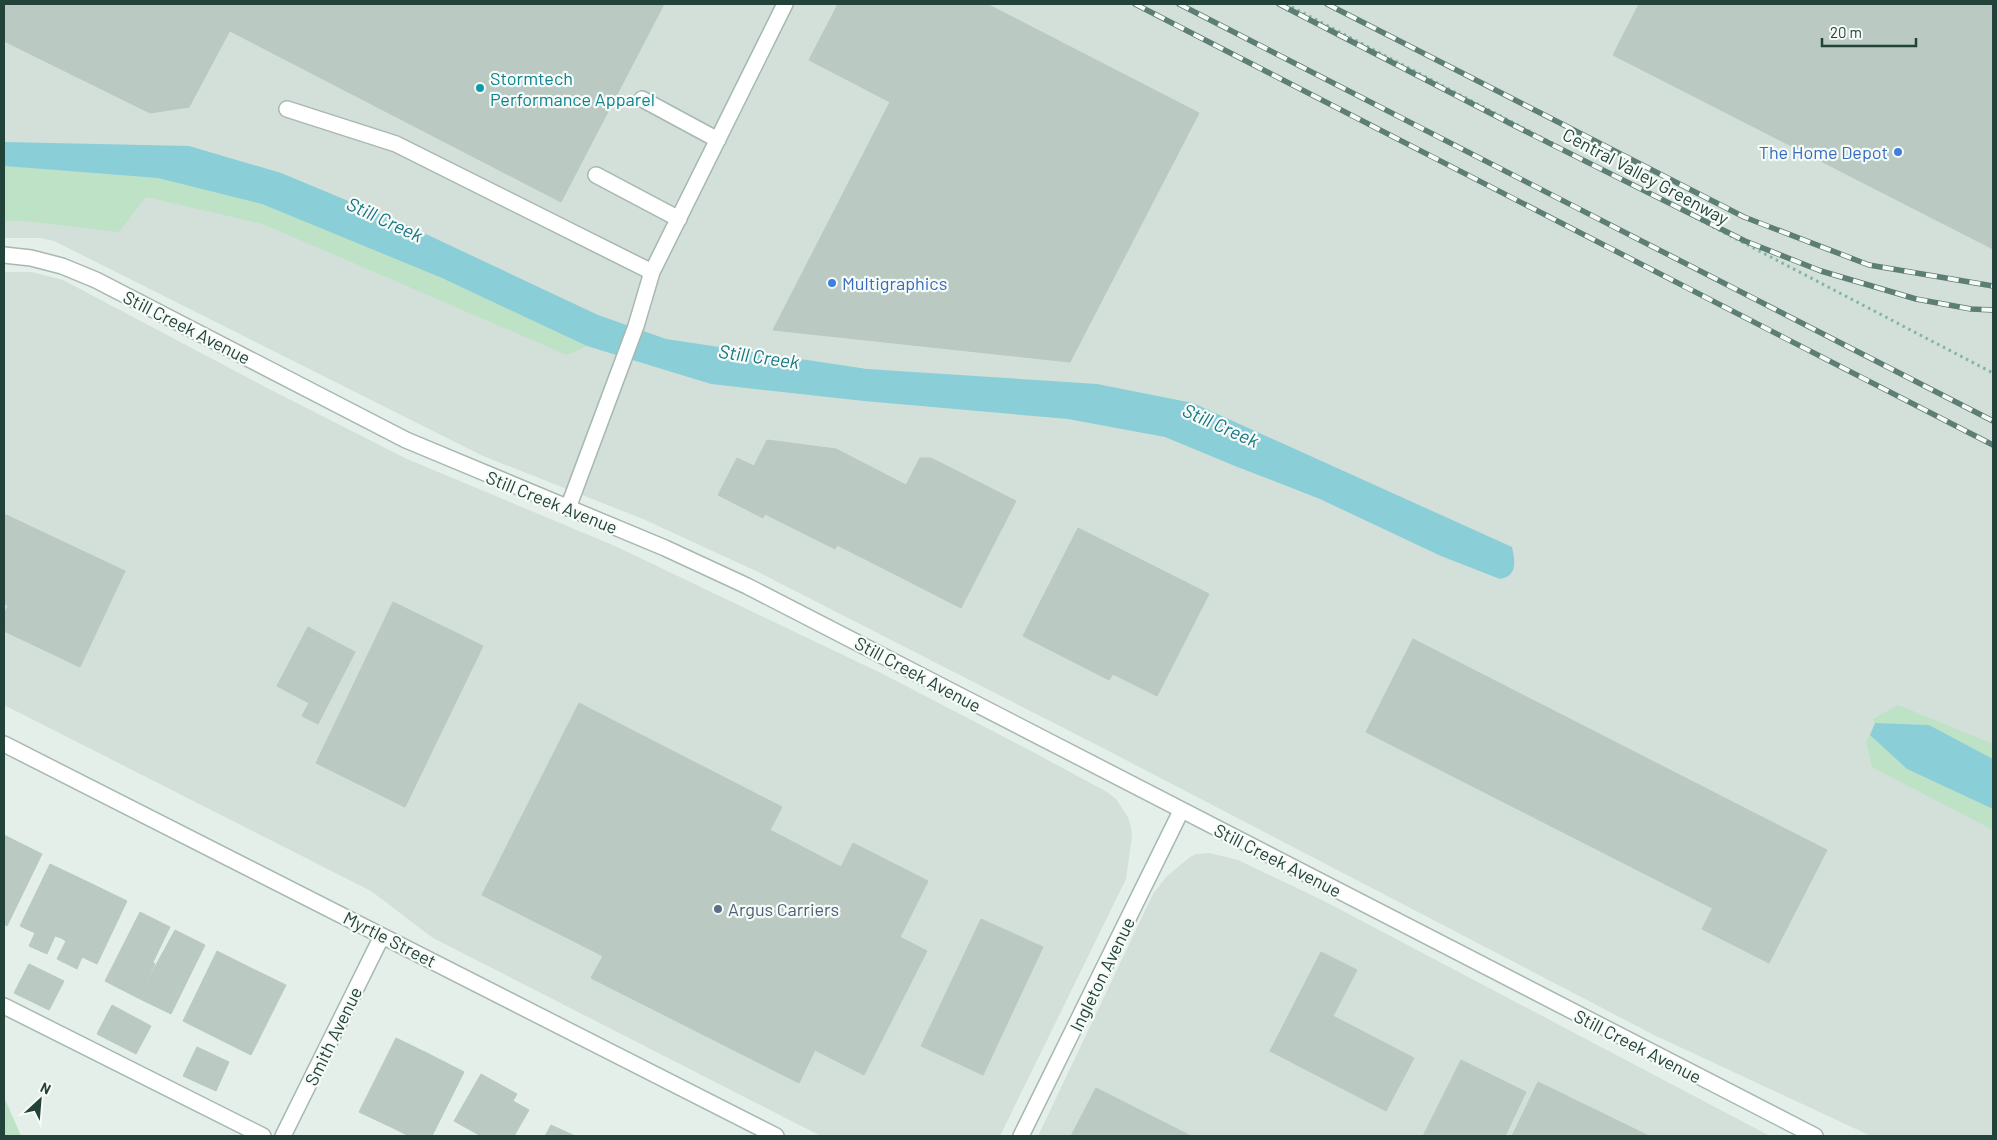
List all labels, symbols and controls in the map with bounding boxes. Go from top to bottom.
scale bar [1822,15,1916,47]
text: 20 m [1830,23,1862,41]
place label: Stormtech Performance Apparel [490,67,655,110]
marker: Stormtech Performance Apparel [474,82,486,94]
street label: Central Valley Greenway [1559,123,1733,229]
place label: The Home Depot [1759,141,1888,163]
marker: The Home Depot [1892,146,1904,158]
water label: Still Creek [343,191,427,247]
place label: Multigraphics [842,272,947,294]
marker: Multigraphics [826,277,838,289]
street label: Still Creek Avenue [120,285,254,369]
water label: Still Creek [717,339,801,373]
water label: Still Creek [1179,398,1263,452]
street label: Still Creek Avenue [483,466,621,538]
street label: Still Creek Avenue [851,631,985,717]
street label: Still Creek Avenue [1211,818,1345,902]
place label: Argus Carriers [728,898,839,920]
marker: Argus Carriers [712,903,724,915]
street label: Myrtle Street [340,906,440,972]
street label: Ingleton Avenue [1065,913,1139,1035]
street label: Smith Avenue [300,983,366,1089]
street label: Still Creek Avenue [1571,1004,1705,1088]
north arrow [15,1075,65,1125]
text: N [38,1078,54,1098]

